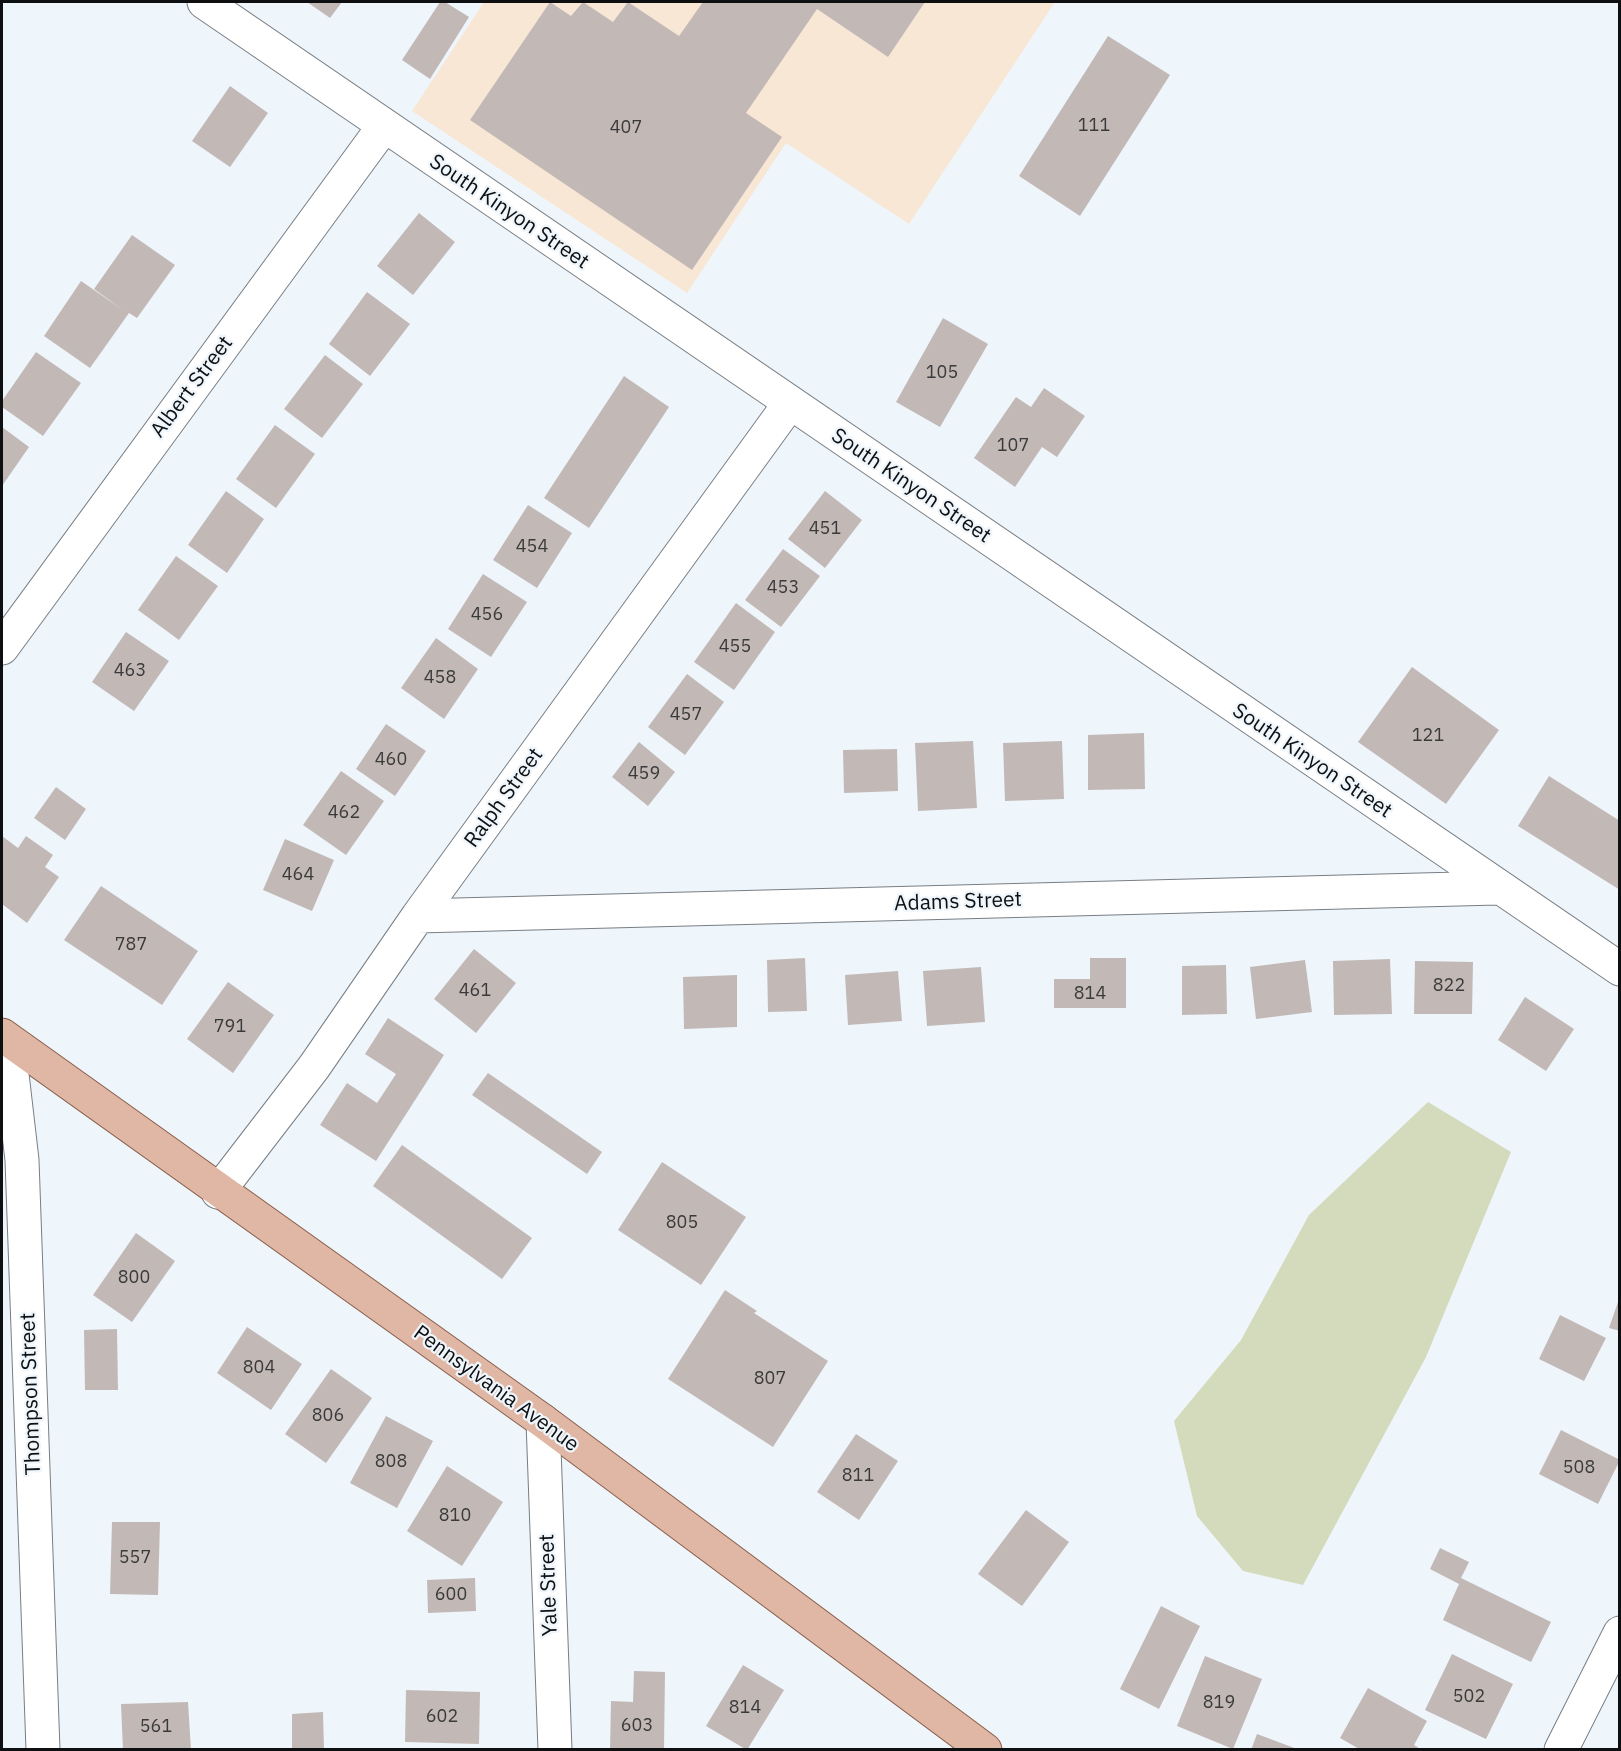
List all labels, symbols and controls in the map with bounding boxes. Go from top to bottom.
house number: 111 [1078,115,1110,137]
house number: 407 [610,117,642,139]
street label: South Kinyon Street [424,149,594,275]
street label: Albert Street [146,331,238,443]
house number: 105 [926,362,958,384]
street label: South Kinyon Street [826,423,996,549]
house number: 107 [997,435,1029,457]
house number: 451 [809,518,841,540]
house number: 454 [516,536,548,558]
house number: 453 [767,577,799,599]
house number: 456 [471,604,503,626]
house number: 455 [719,636,751,658]
house number: 463 [114,660,146,682]
house number: 458 [424,667,456,689]
street label: South Kinyon Street [1227,698,1397,824]
house number: 457 [670,704,702,726]
house number: 121 [1412,725,1444,747]
street label: Ralph Street [459,743,549,853]
house number: 460 [375,749,407,771]
house number: 459 [628,763,660,785]
house number: 462 [328,802,360,824]
house number: 464 [282,864,314,886]
street label: Adams Street [894,887,1022,917]
house number: 787 [115,934,147,956]
house number: 822 [1433,975,1465,997]
house number: 461 [459,980,491,1002]
house number: 814 [1074,983,1106,1005]
house number: 791 [214,1016,246,1038]
house number: 805 [666,1212,698,1234]
house number: 800 [118,1267,150,1289]
street label: Thompson Street [16,1312,46,1476]
street label: Pennsylvania Avenue [408,1321,584,1457]
house number: 804 [243,1357,275,1379]
house number: 807 [754,1368,786,1390]
house number: 806 [312,1405,344,1427]
house number: 808 [375,1451,407,1473]
house number: 508 [1563,1457,1595,1479]
house number: 811 [842,1465,874,1487]
house number: 810 [439,1505,471,1527]
street label: Yale Street [535,1533,563,1637]
house number: 557 [119,1547,151,1569]
house number: 600 [435,1584,467,1606]
house number: 502 [1453,1686,1485,1708]
house number: 819 [1203,1692,1235,1714]
house number: 814 [729,1697,761,1719]
house number: 602 [426,1706,458,1728]
house number: 603 [621,1715,653,1737]
house number: 561 [140,1716,172,1738]

